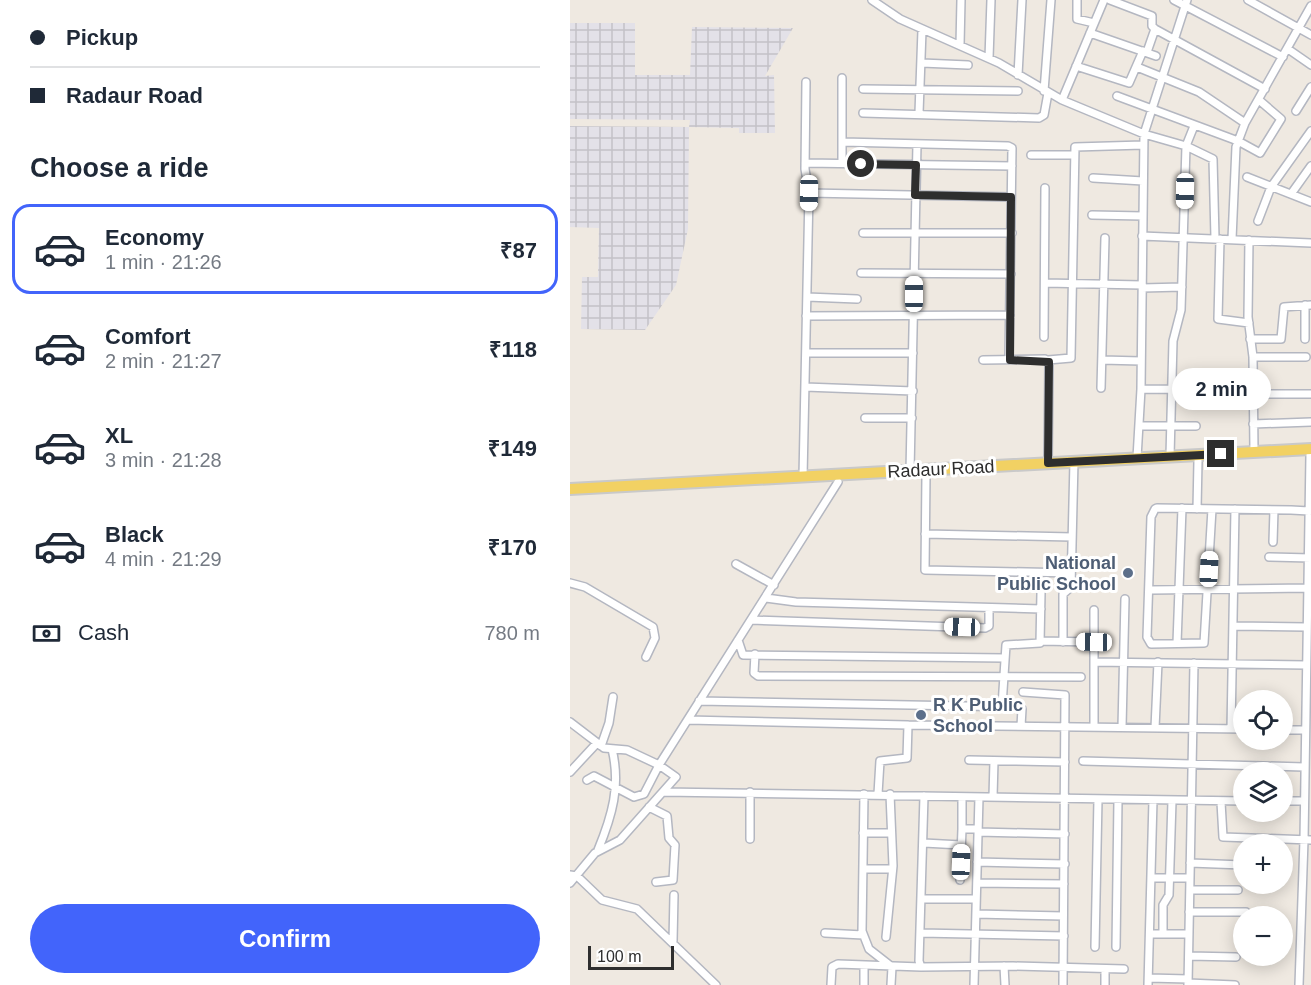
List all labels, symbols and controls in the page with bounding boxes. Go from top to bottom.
text: Pickup [66,25,138,50]
text: Radaur Road [66,83,203,108]
route start [847,150,874,177]
text: Choose a ride [30,153,209,183]
car [1176,173,1194,209]
car [800,175,818,211]
icon: car [33,222,87,276]
text: Economy [105,225,204,250]
text: ₹87 [500,238,537,263]
text: 1 min · 21:26 [105,251,222,273]
car [905,276,923,312]
icon: car [33,321,87,375]
text: Comfort [105,324,191,349]
text: ₹118 [489,337,537,362]
text: 2 min · 21:27 [105,350,222,372]
callout: 2 min [1172,367,1270,409]
text: 2 min [1195,378,1248,400]
icon: car [33,420,87,474]
text: XL [105,423,133,448]
text: ₹149 [488,436,537,461]
route end [1207,440,1234,467]
text: 3 min · 21:28 [105,449,222,471]
street label: Radaur Road [887,456,995,482]
icon: car [33,519,87,573]
text: Black [105,522,164,547]
text: ₹170 [488,535,537,560]
text: 4 min · 21:29 [105,548,222,570]
car [1199,551,1219,587]
place label: National Public School [997,553,1116,594]
marker: National Public School [1121,566,1135,580]
icon: cash [30,617,63,650]
car [944,617,980,637]
text: Cash [78,620,129,645]
text: 780 m [484,622,540,644]
car [1076,633,1112,651]
map controls [1233,690,1293,966]
button: locate [1233,690,1293,750]
place label: R K Public School [933,695,1023,736]
marker: R K Public School [914,708,928,722]
button: layers [1233,762,1293,822]
button: + [1233,834,1293,894]
car [951,844,971,880]
button: Confirm [30,904,540,973]
button: − [1233,906,1293,966]
scale bar [588,943,674,970]
text: 100 m [597,948,641,965]

